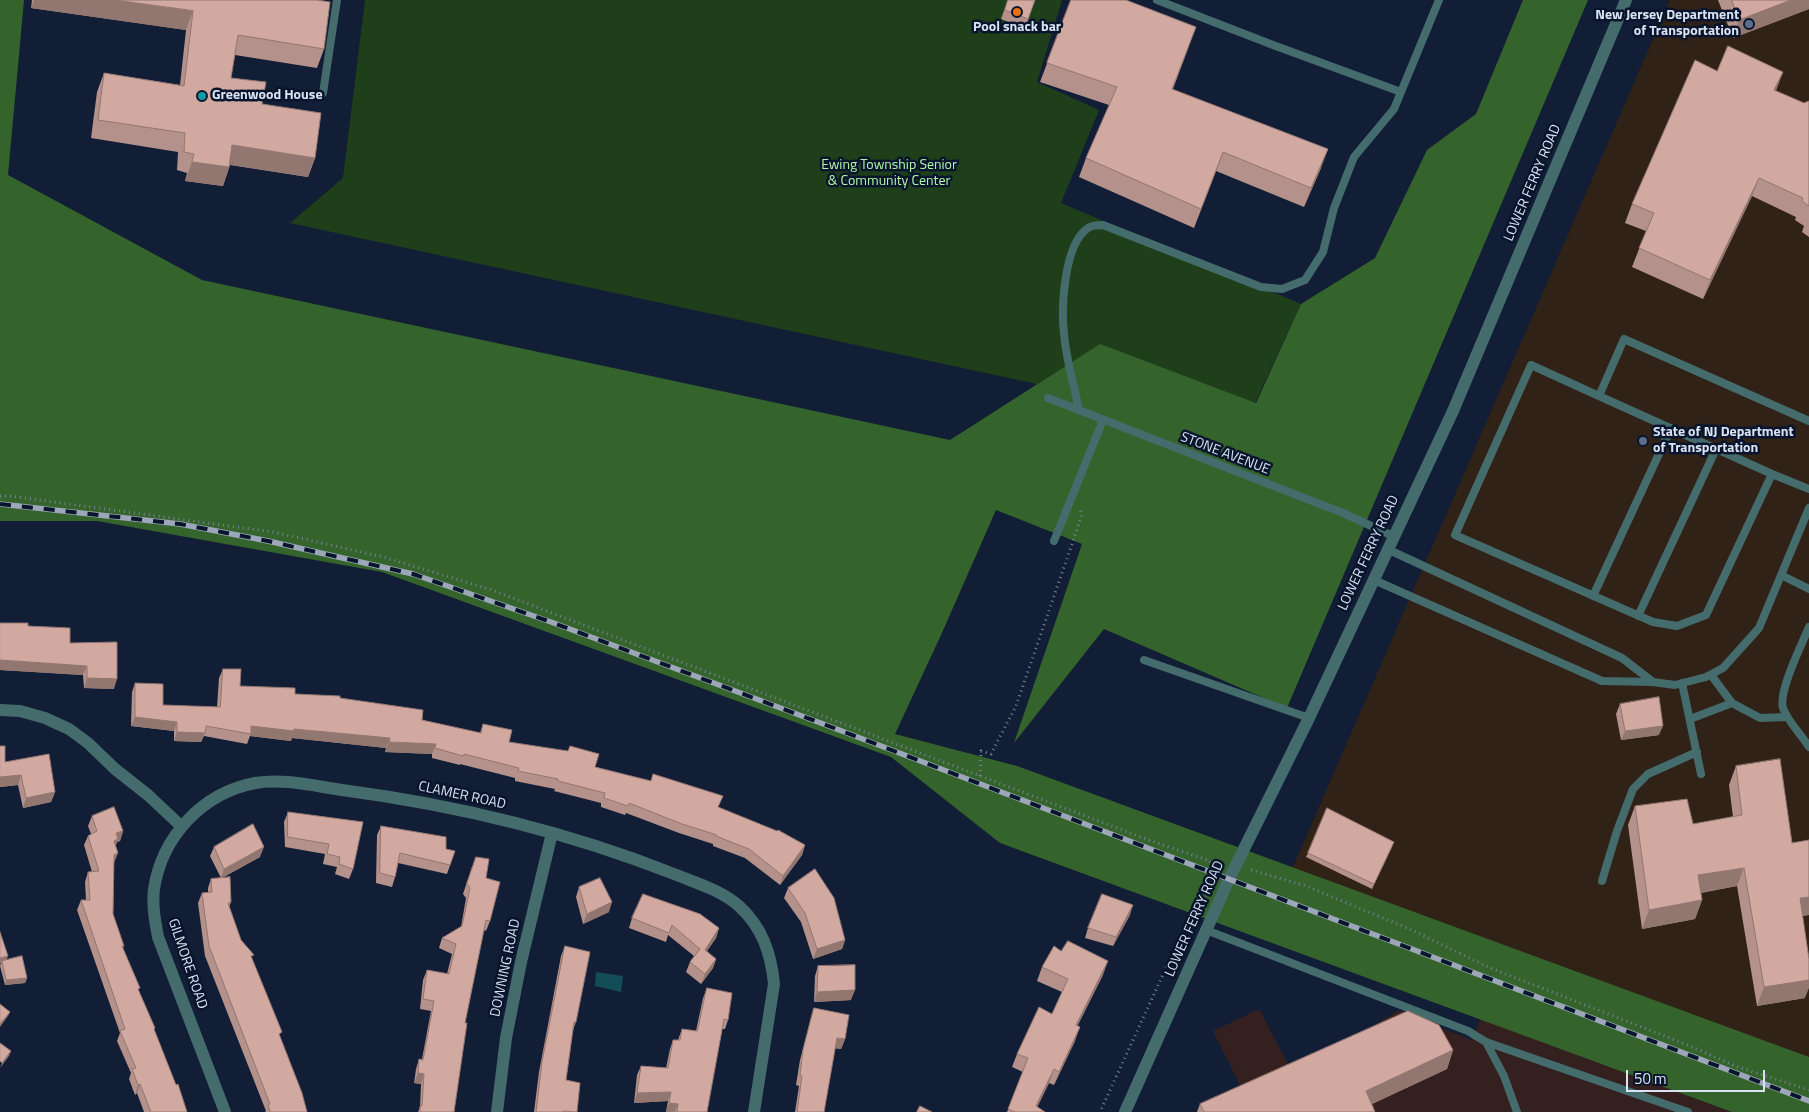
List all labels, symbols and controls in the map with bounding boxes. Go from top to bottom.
marker: Pool snack bar [1011,6,1023,18]
place label: New Jersey Department of Transportation [1595,8,1739,40]
marker: New Jersey Department of Transportation [1743,18,1755,30]
place label: Pool snack bar [973,20,1061,36]
place label: Greenwood House [212,88,323,104]
marker: Greenwood House [196,90,208,102]
street label: LOWER FERRY ROAD [1501,122,1565,244]
park label: Ewing Township Senior & Community Center [821,158,957,190]
place label: State of NJ Department of Transportation [1653,425,1794,458]
street label: STONE AVENUE [1178,429,1272,479]
marker: State of NJ Department of Transportation [1637,435,1649,447]
street label: LOWER FERRY ROAD [1335,493,1403,613]
street label: CLAMER ROAD [417,779,507,813]
street label: LOWER FERRY ROAD [1162,858,1228,980]
street label: GILMORE ROAD [164,917,210,1011]
street label: DOWNING ROAD [487,917,525,1019]
scale bar [1629,1060,1768,1092]
text: 50 m [1634,1067,1667,1090]

